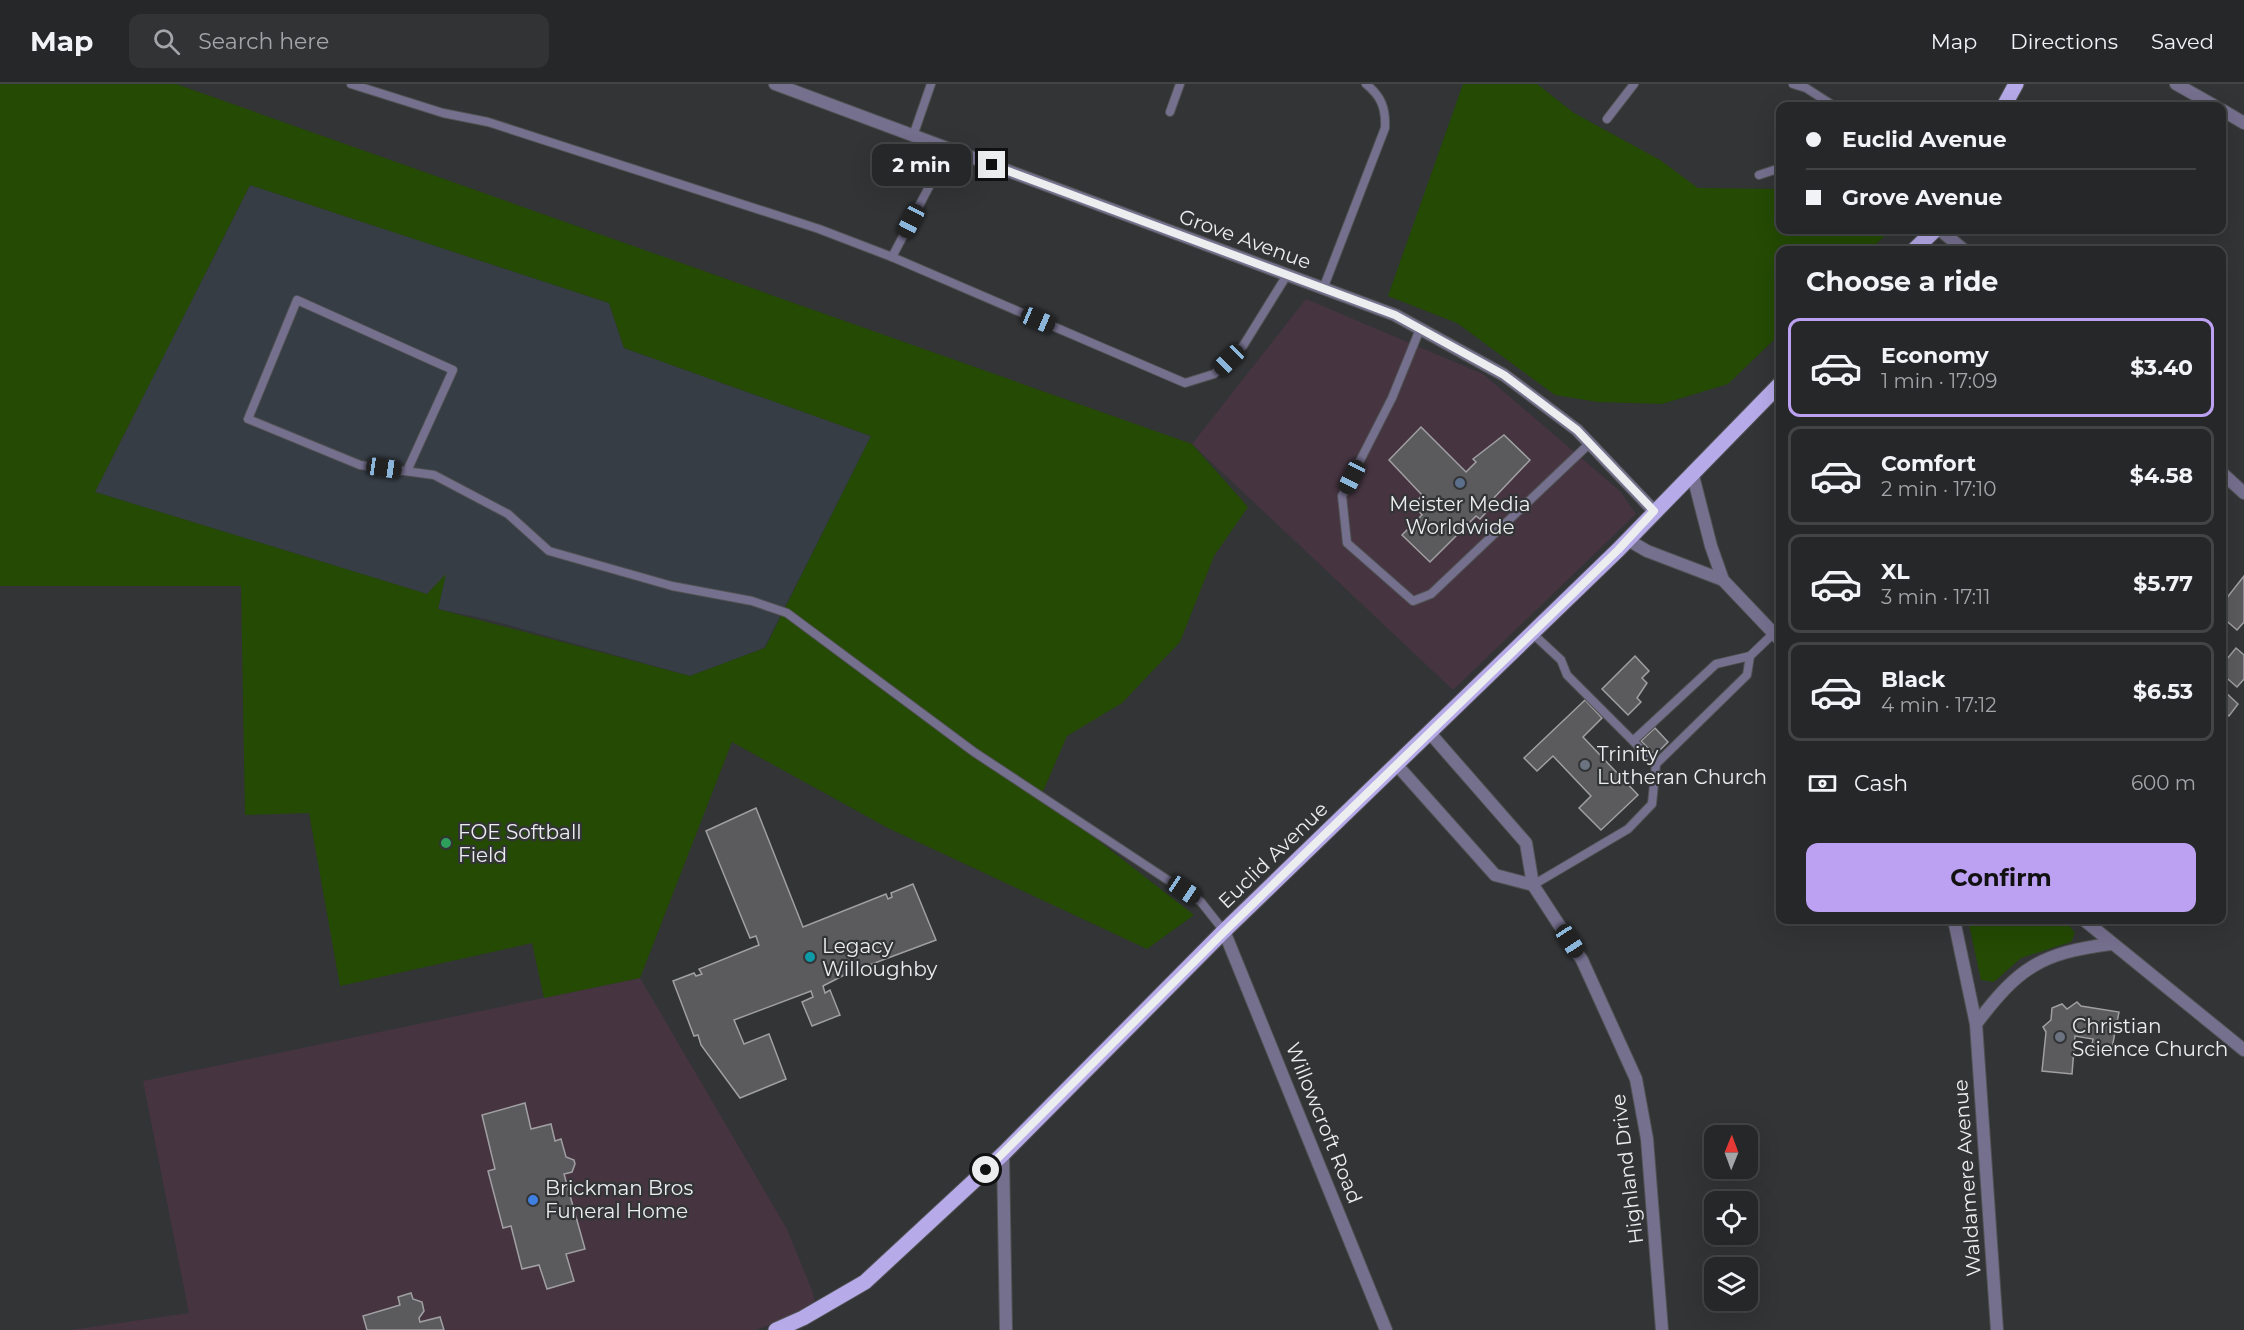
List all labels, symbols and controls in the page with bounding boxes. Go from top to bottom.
search box [129,14,549,68]
text: Map [30,24,93,58]
icon: search [150,25,183,58]
text: Search here [198,28,329,55]
text: Map [1931,29,1977,54]
text: Directions [2010,29,2118,54]
text: Saved [2151,29,2214,54]
text: Euclid Avenue [1842,126,2007,153]
callout: 2 min [872,144,971,186]
route end [978,151,1005,178]
text: 2 min [892,153,951,177]
text: Grove Avenue [1842,184,2002,211]
car [895,201,927,241]
street label: Grove Avenue [1176,204,1314,274]
text: Choose a ride [1806,265,1998,298]
car [1018,305,1058,335]
car [1210,341,1248,379]
icon: car [1809,341,1863,395]
text: Economy [1881,342,1989,369]
text: $3.40 [2130,354,2193,381]
text: 1 min · 17:09 [1881,369,1997,393]
icon: car [1809,449,1863,503]
text: Comfort [1881,450,1976,477]
car [365,457,403,479]
car [1336,457,1368,497]
text: $4.58 [2130,462,2193,489]
marker: Meister Media Worldwide [1453,476,1467,490]
text: 2 min · 17:10 [1881,477,1997,501]
place label: Meister Media Worldwide [1389,492,1531,539]
icon: car [1809,557,1863,611]
text: XL [1881,558,1910,585]
text: $5.77 [2133,570,2193,597]
text: 3 min · 17:11 [1881,585,1990,609]
icon: car [1809,665,1863,719]
text: Black [1881,666,1945,693]
text: $6.53 [2133,678,2193,705]
text: 4 min · 17:12 [1881,693,1997,717]
place label: Trinity Lutheran Church [1597,742,1767,789]
marker: Trinity Lutheran Church [1578,758,1592,772]
icon: cash [1806,767,1839,800]
text: Cash [1854,770,1908,797]
text: 600 m [2131,771,2196,795]
street label: Euclid Avenue [1213,797,1333,913]
place label: FOE Softball Field [458,820,582,867]
marker: FOE Softball Field [439,836,453,850]
button: Confirm [1806,843,2196,912]
car [1164,872,1204,908]
car [1553,921,1587,961]
place label: Legacy Willoughby [822,934,937,981]
marker: Legacy Willoughby [803,950,817,964]
place label: Christian Science Church [2072,1014,2228,1061]
marker: Christian Science Church [2053,1030,2067,1044]
street label: Willowcroft Road [1281,1039,1367,1207]
street label: Waldamere Avenue [1948,1079,1986,1277]
street label: Highland Drive [1606,1093,1648,1245]
north arrow [1704,1125,1758,1179]
map controls [1704,1125,1758,1311]
route start [972,1156,999,1183]
place label: Brickman Bros Funeral Home [545,1176,693,1223]
button: locate [1704,1191,1758,1245]
marker: Brickman Bros Funeral Home [526,1193,540,1207]
button: layers [1704,1257,1758,1311]

